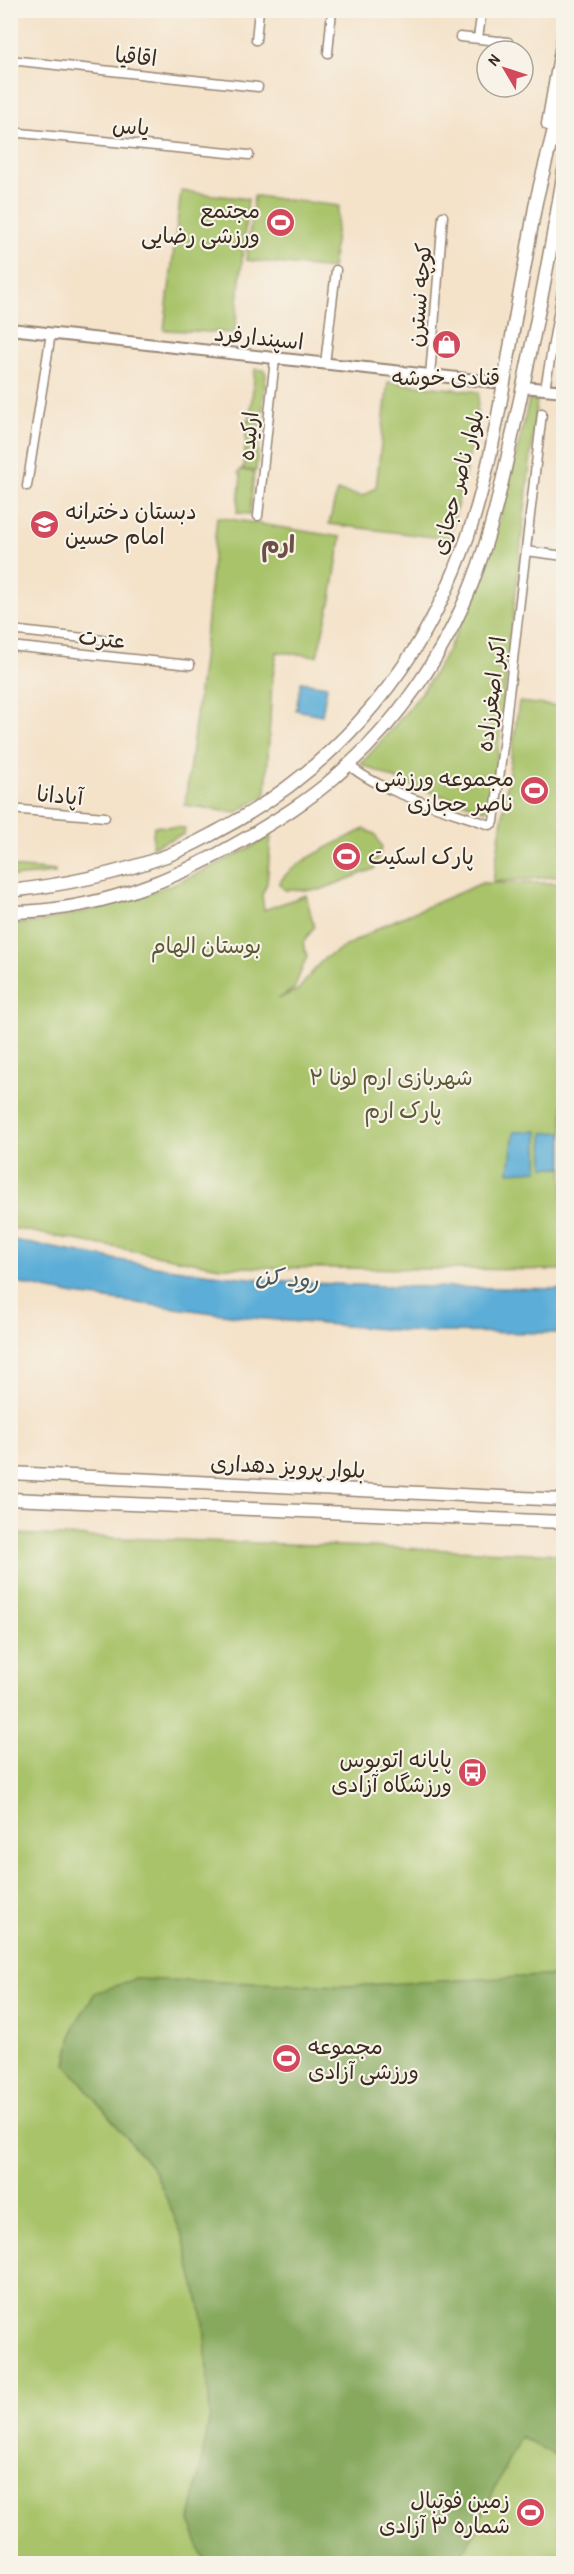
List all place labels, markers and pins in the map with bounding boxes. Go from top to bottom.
place label: مجتمع ورزشی رضایی [141,195,260,250]
sports icon: مجتمع ورزشی رضایی [265,207,297,239]
shop icon: قنادی خوشه [430,329,462,361]
place label: قنادی خوشه [392,362,500,392]
place label: دبستان دخترانه امام حسین [65,496,197,553]
school or university icon: دبستان دخترانه امام حسین [28,508,60,540]
place label: مجموعه ورزشی ناصر حجازی [375,763,514,818]
sports icon: مجموعه ورزشی ناصر حجازی [519,775,551,807]
sports icon: پارک اسکیت [331,840,363,872]
place label: پارک اسکیت [368,841,474,871]
place label: پایانه اتوبوس ورزشگاه آزادی [331,1744,452,1799]
bus stop icon: پایانه اتوبوس ورزشگاه آزادی [457,1756,489,1788]
place label: مجموعه ورزشی آزادی [308,2031,419,2086]
sports icon: مجموعه ورزشی آزادی [271,2043,303,2075]
place label: زمین فوتبال شماره ۳ آزادی [379,2485,510,2540]
sports icon: زمین فوتبال شماره ۳ آزادی [515,2497,547,2529]

